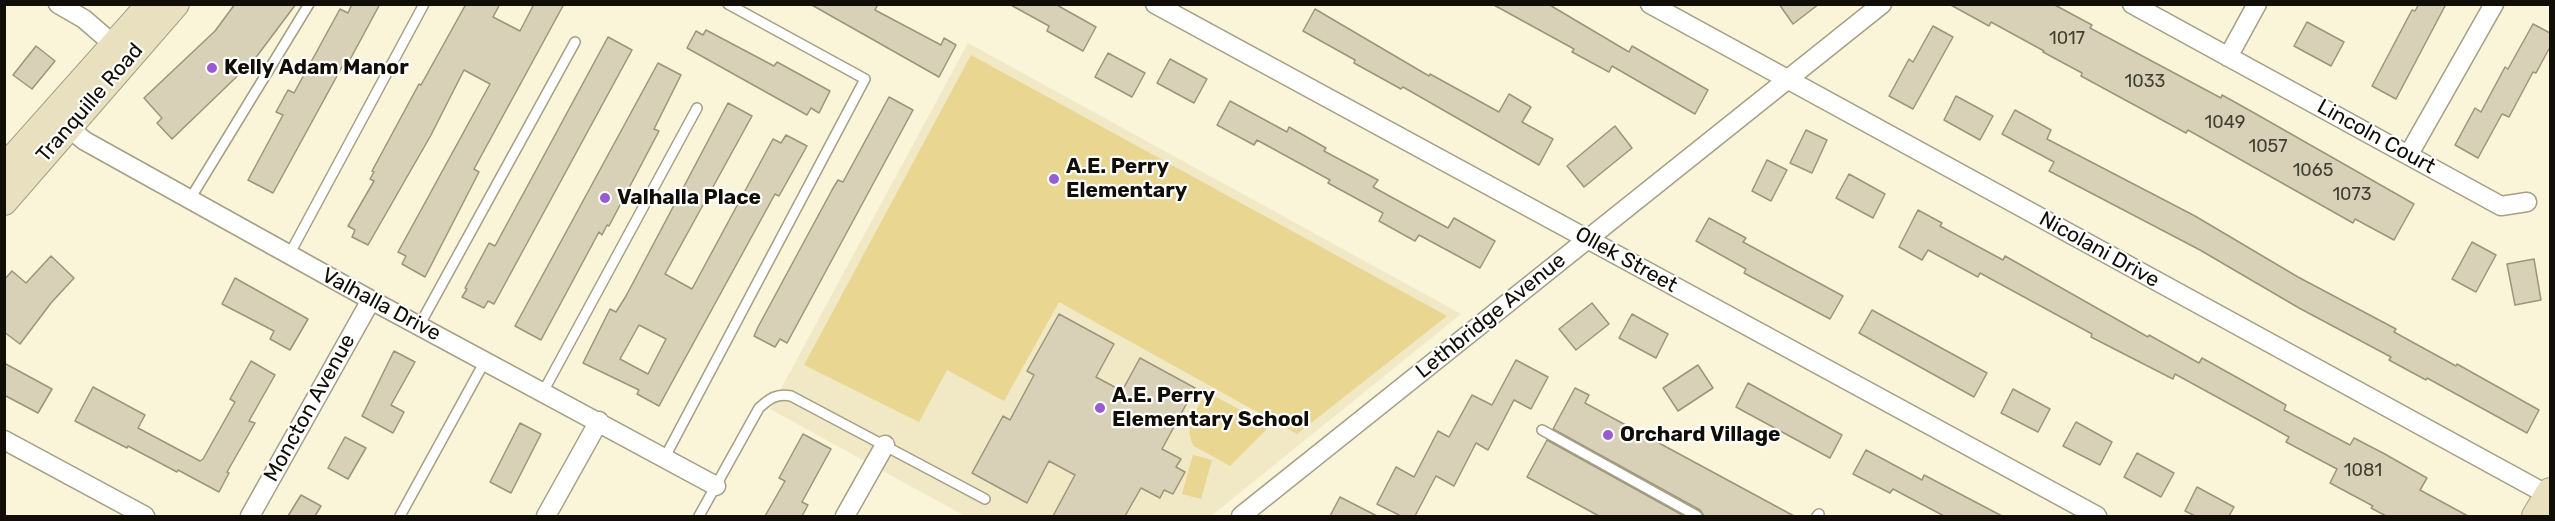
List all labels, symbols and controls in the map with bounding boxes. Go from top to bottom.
house number: 1017 [2049,28,2085,50]
street label: Tranquille Road [31,38,149,168]
place label: Kelly Adam Manor [224,55,409,81]
marker: Kelly Adam Manor [205,61,219,75]
house number: 1033 [2125,71,2165,93]
street label: Lincoln Court [2313,94,2439,180]
house number: 1049 [2205,112,2245,134]
house number: 1057 [2248,136,2288,158]
place label: A.E. Perry Elementary [1066,154,1187,204]
house number: 1065 [2293,160,2333,182]
marker: A.E. Perry Elementary [1047,172,1061,186]
house number: 1073 [2332,184,2372,206]
place label: Valhalla Place [617,185,761,211]
marker: Valhalla Place [598,191,612,205]
street label: Nicolani Drive [2035,207,2163,293]
street label: Ollek Street [1571,222,1681,298]
street label: Lethbridge Avenue [1411,248,1571,384]
street label: Valhalla Drive [317,263,445,347]
street label: Moncton Avenue [259,330,361,486]
place label: A.E. Perry Elementary School [1112,383,1309,433]
marker: A.E. Perry Elementary School [1093,401,1107,415]
place label: Orchard Village [1620,422,1781,448]
marker: Orchard Village [1601,428,1615,442]
house number: 1081 [2344,460,2382,482]

